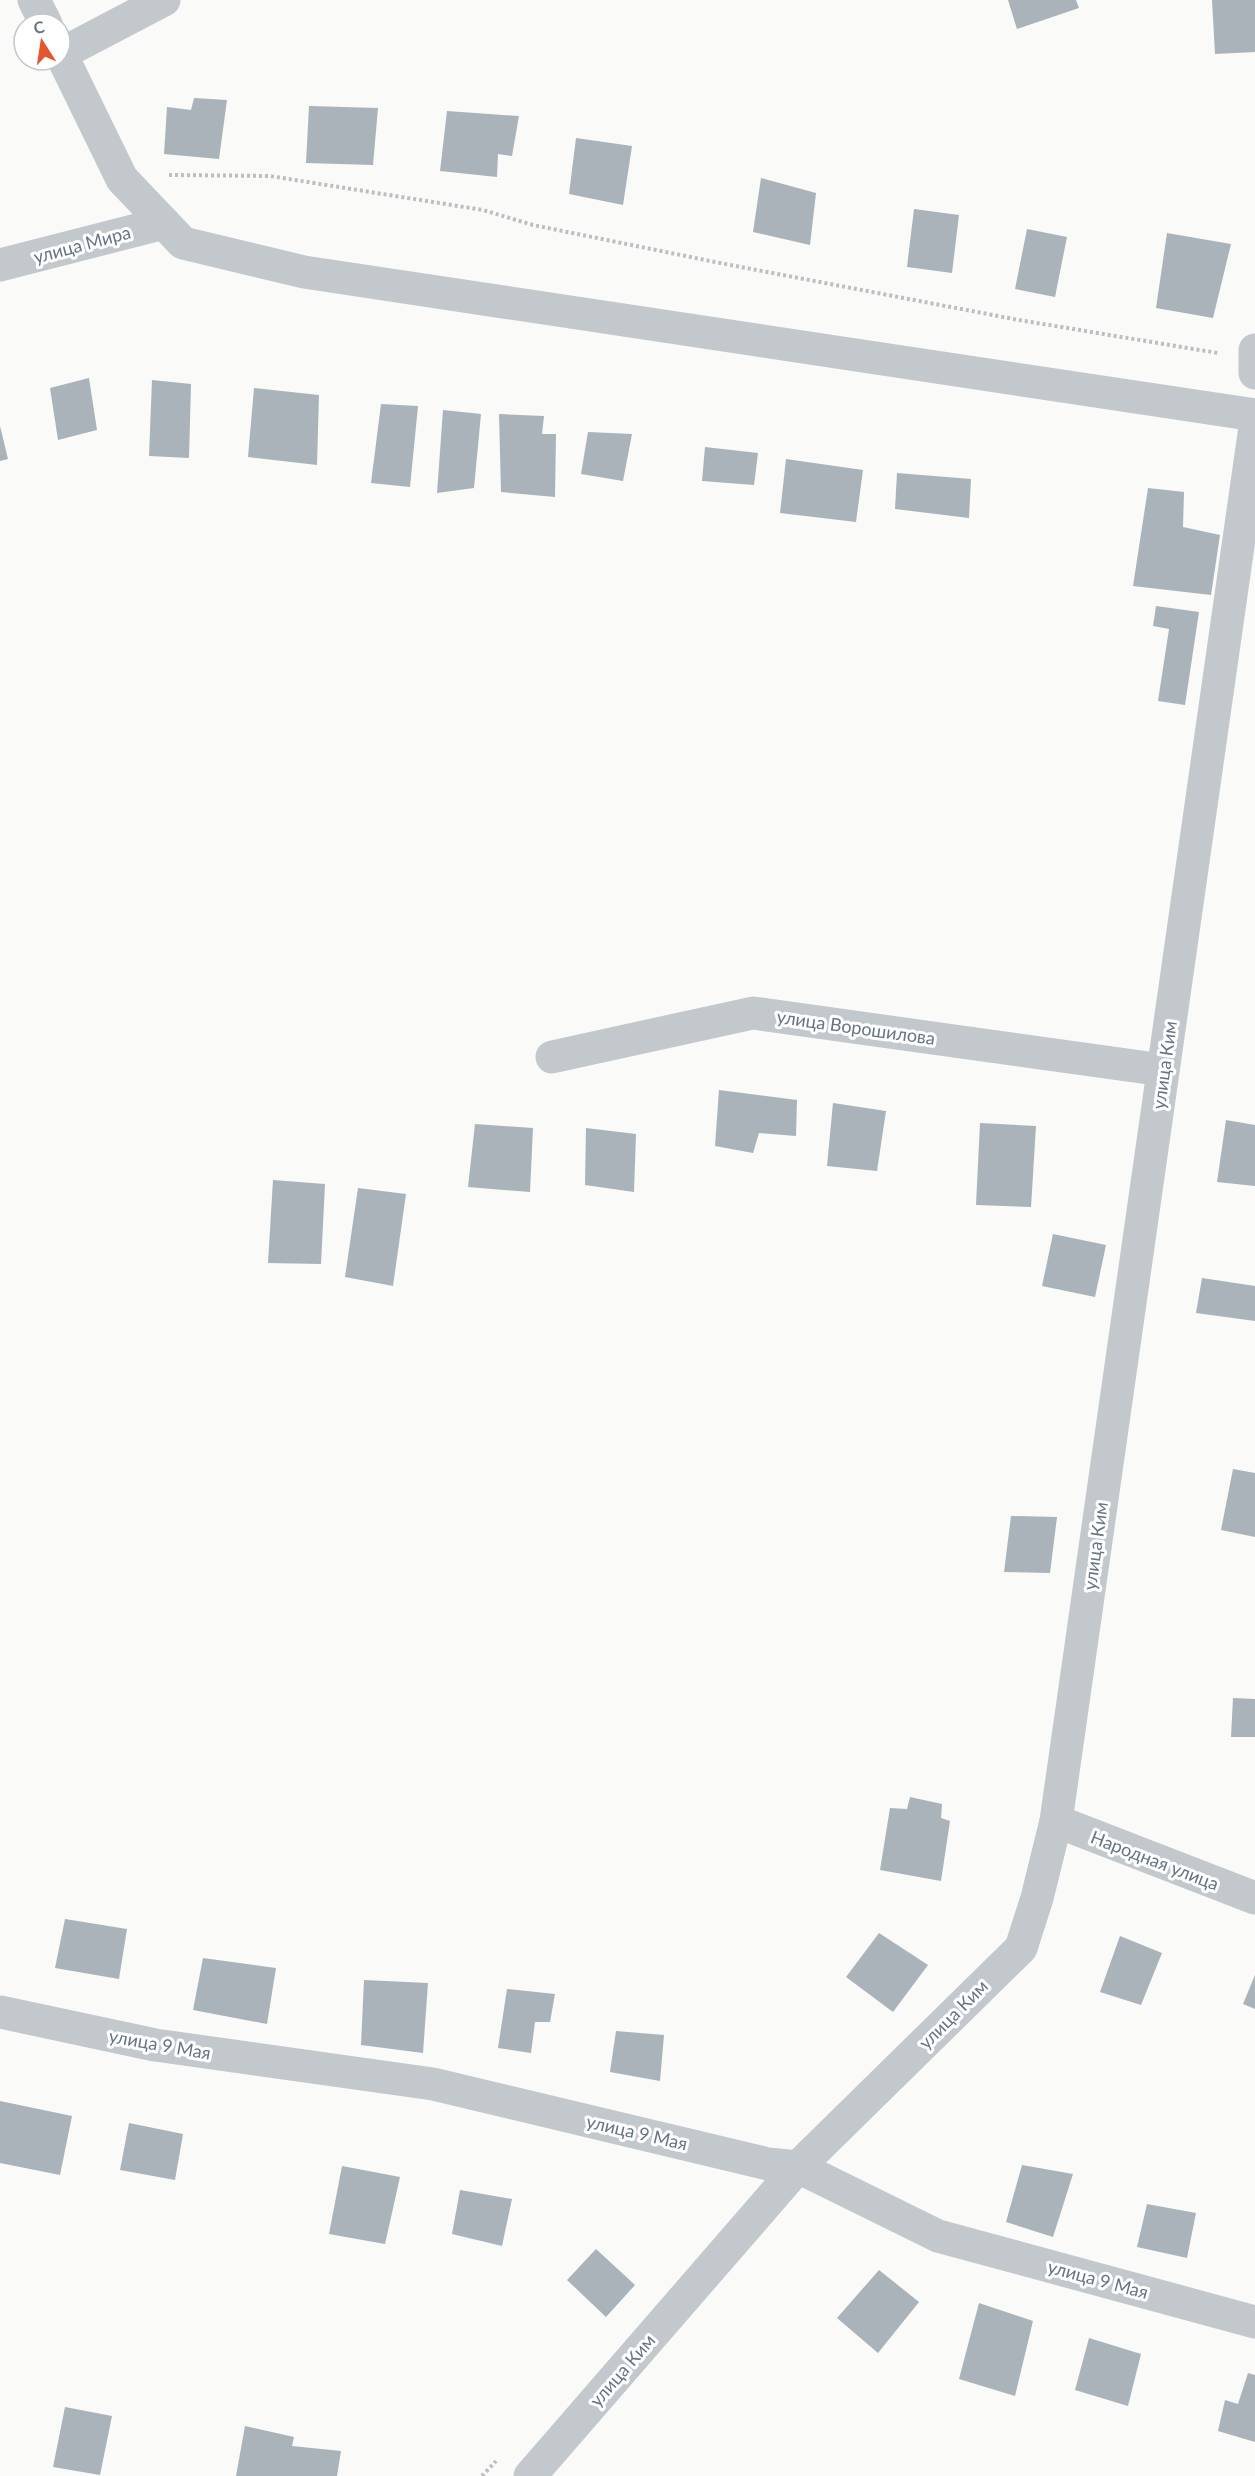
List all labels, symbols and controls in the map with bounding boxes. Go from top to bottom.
north arrow [12,12,72,72]
text: С [32,16,46,37]
street label: улица Мира [31,220,133,268]
street label: улица Ворошилова [775,1005,937,1049]
street label: улица Ким [1147,1020,1181,1110]
street label: улица Ким [1078,1501,1112,1591]
street label: Народная улица [1088,1825,1222,1895]
street label: улица Ким [914,1975,992,2053]
street label: улица 9 Мая [107,2024,213,2064]
street label: улица 9 Мая [584,2110,690,2154]
street label: улица 9 Мая [1045,2255,1151,2303]
street label: улица Ким [585,2329,659,2411]

